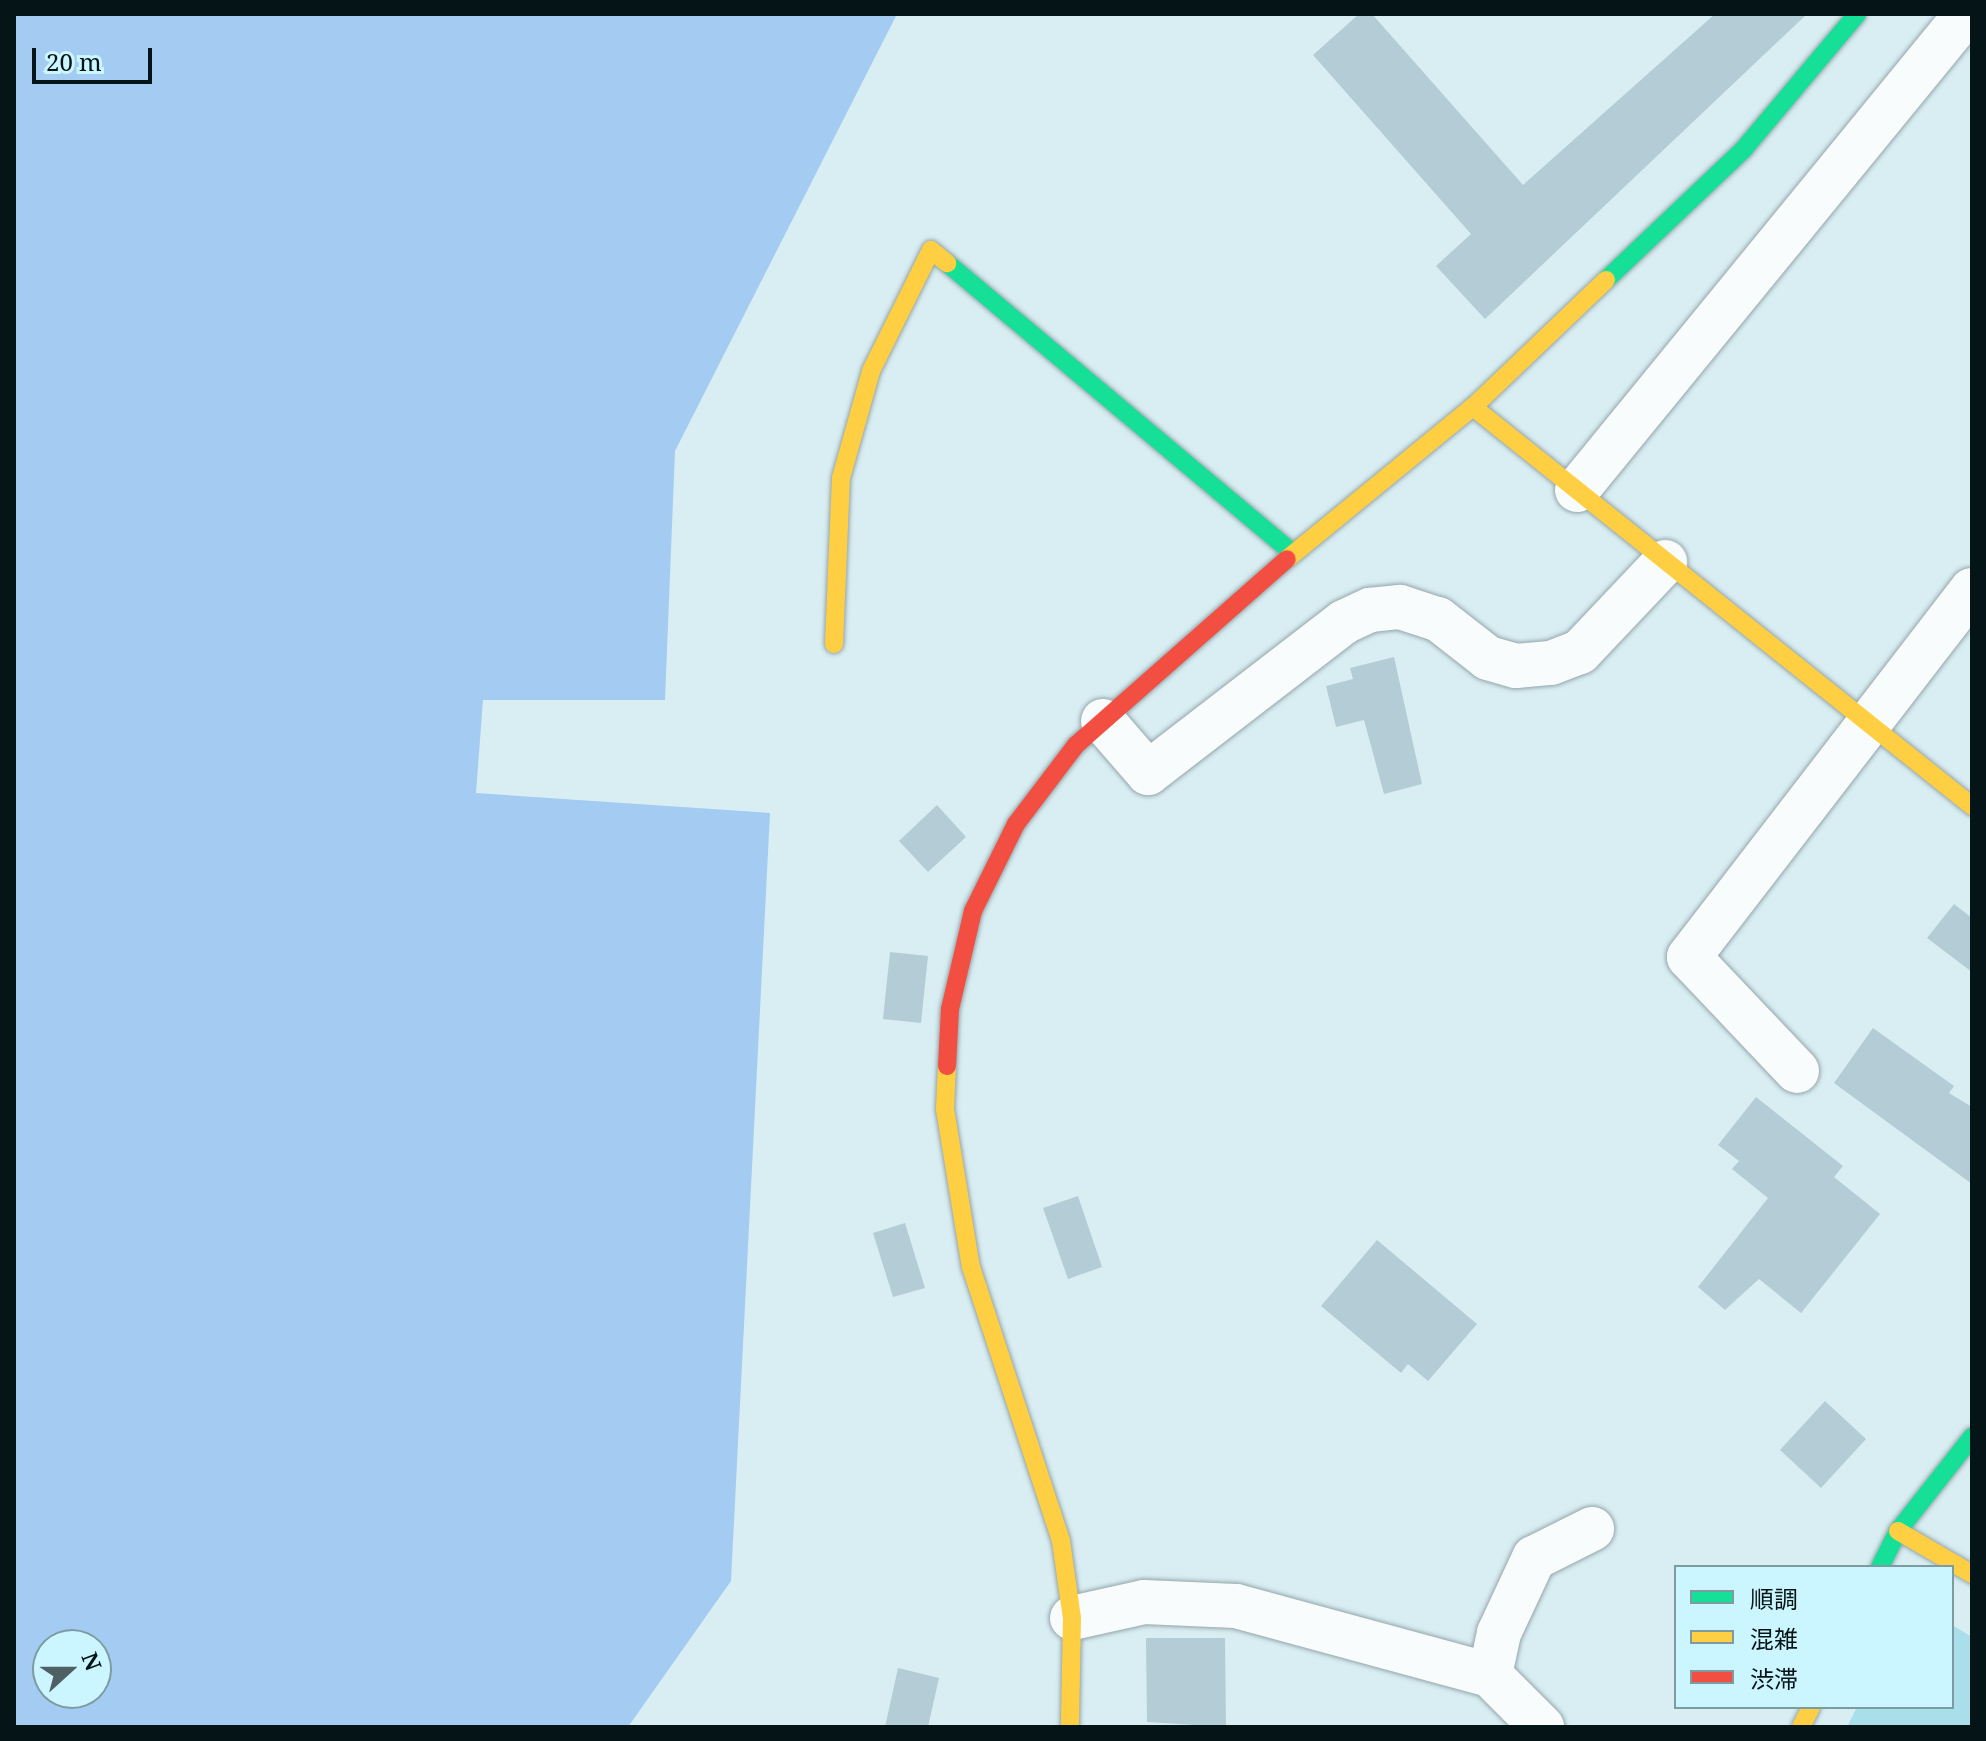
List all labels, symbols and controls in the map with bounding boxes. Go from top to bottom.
scale bar [36,32,156,82]
text: 20 m [46,45,102,78]
legend [1674,1565,1954,1709]
text: 順調 [1750,1582,1798,1615]
text: 混雑 [1750,1622,1798,1655]
north arrow [32,1629,112,1709]
text: N [75,1648,110,1675]
text: 渋滞 [1750,1662,1798,1695]

